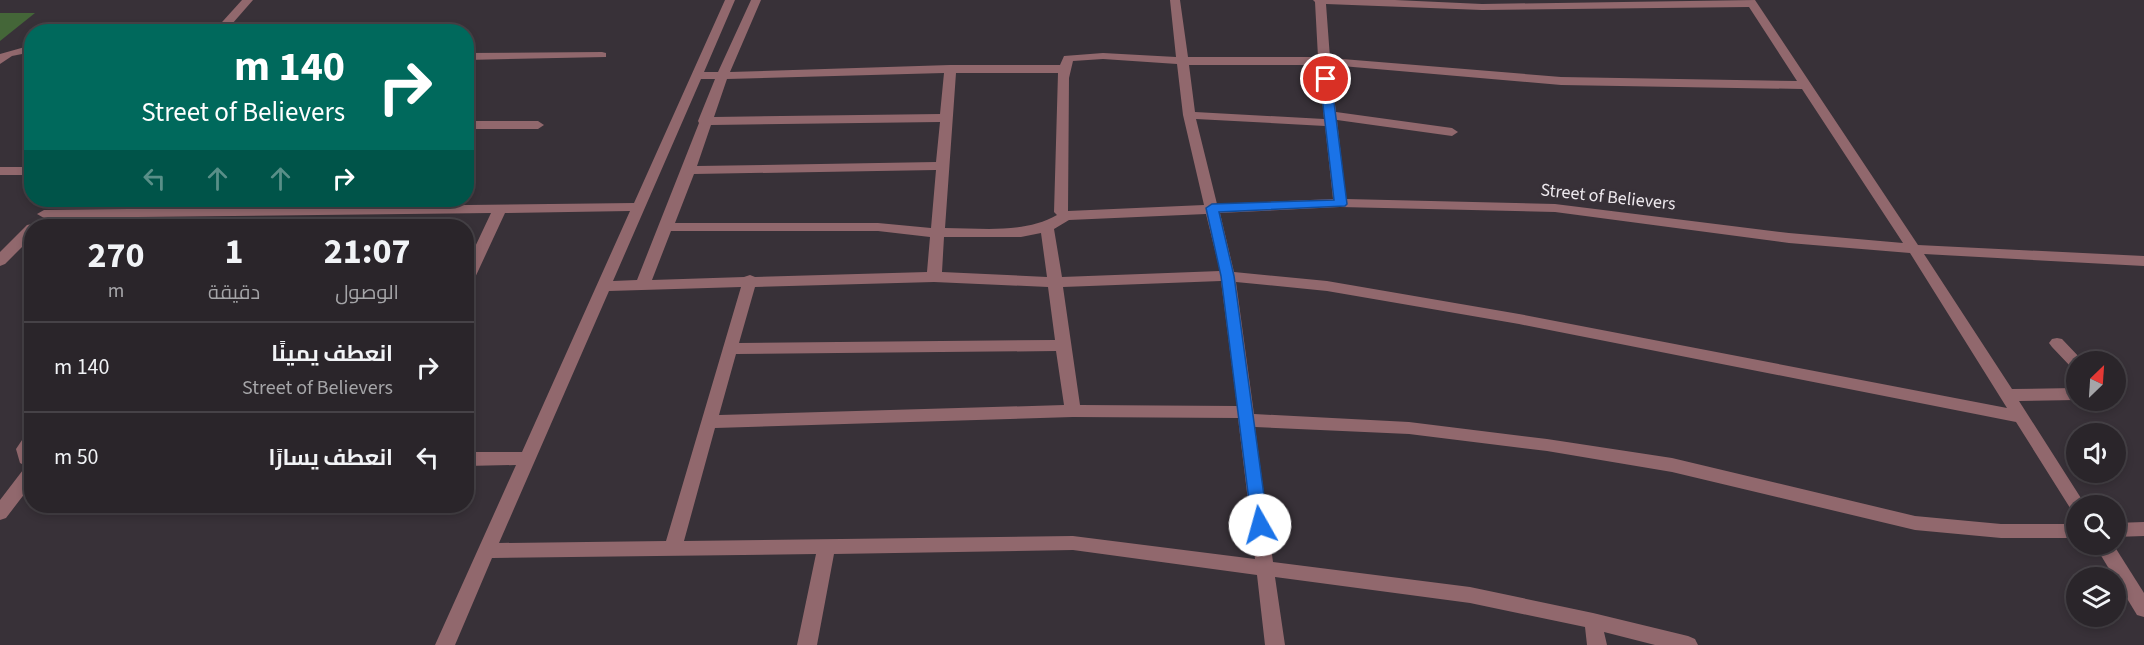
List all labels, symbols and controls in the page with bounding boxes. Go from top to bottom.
text: 140 m [234,37,345,97]
icon: right [366,48,444,126]
pin [1300,53,1351,104]
icon: arrive [1309,62,1342,95]
text: Street of Believers [141,93,345,132]
icon: left [138,162,171,195]
icon: ahead [201,162,234,195]
icon: ahead [264,162,297,195]
icon: right [327,162,360,195]
street label: Street of Believers [1539,177,1677,217]
text: 1 [225,226,244,277]
text: 21:07 [324,226,410,277]
text: 270 [88,230,145,281]
text: m [108,277,124,305]
text: دقيقة [208,279,260,307]
text: الوصول [335,279,399,307]
text: انعطف يمينًا [271,338,393,370]
text: 140 m [54,351,109,383]
icon: right [411,351,444,384]
north arrow [2066,351,2126,411]
map controls [2066,351,2126,627]
text: Street of Believers [242,374,393,402]
button: sound [2066,423,2126,483]
text: 50 m [54,441,99,473]
icon: left [411,441,444,474]
text: انعطف يسارًا [269,442,393,474]
position arrow [1228,493,1292,557]
button: search [2066,495,2126,555]
button: layers [2066,567,2126,627]

